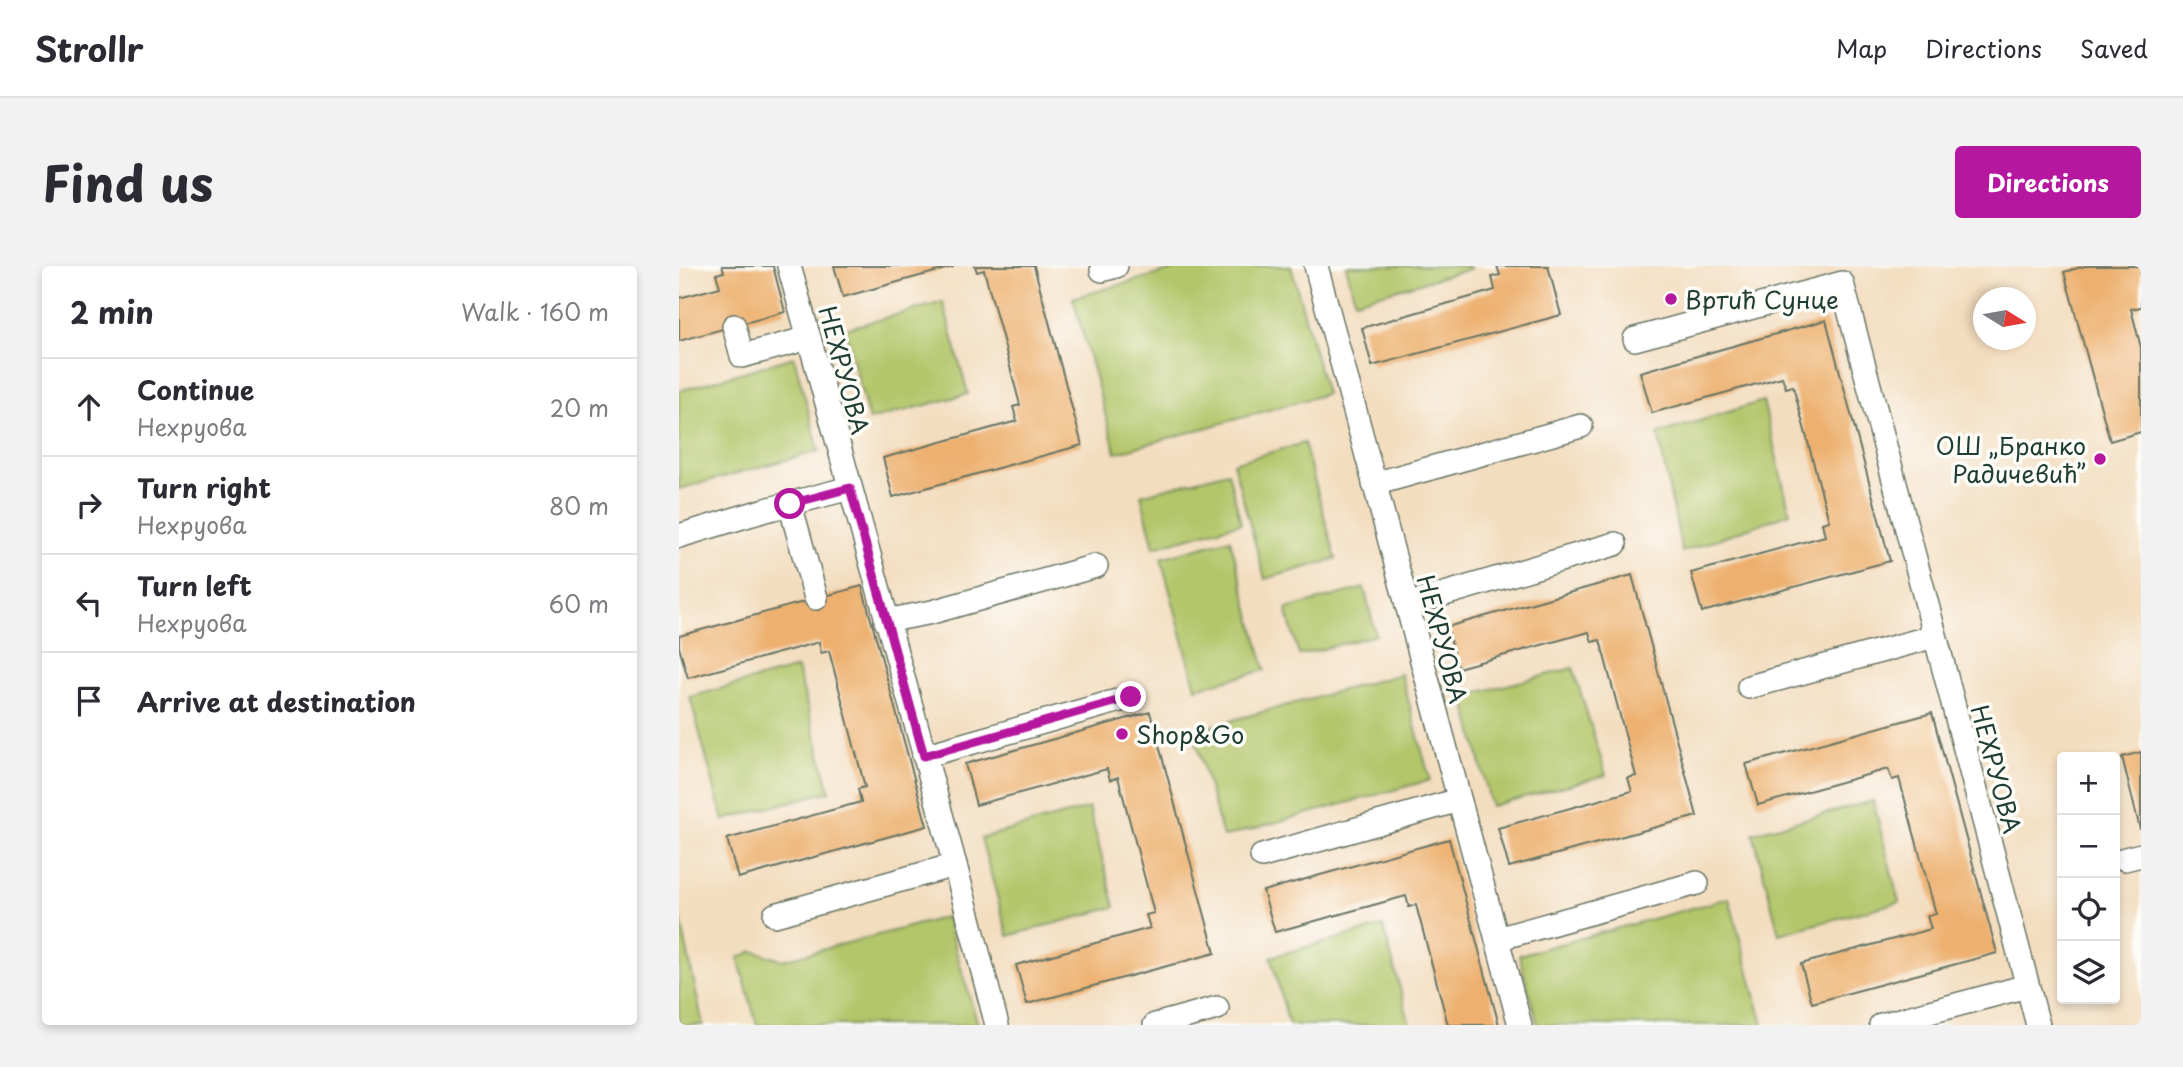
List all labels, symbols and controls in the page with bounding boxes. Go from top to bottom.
text: Strollr [35,23,144,73]
text: Map [1836,30,1887,66]
text: Directions [1925,30,2042,66]
text: Saved [2080,30,2148,66]
text: Find us [42,145,213,219]
button: Directions [1955,146,2141,218]
place label: Вртић Сунце [1685,281,1839,317]
north arrow [1973,287,2036,350]
text: 2 min [70,289,154,334]
marker: Вртић Сунце [1663,291,1679,307]
text: Walk · 160 m [461,294,609,329]
street label: НЕХРУОВА [811,302,879,438]
text: Continue [137,370,254,409]
icon: ahead [70,388,108,426]
text: 20 m [550,390,609,425]
text: Нехруова [137,409,247,444]
place label: ОШ „Бранко Радичевић” [1936,427,2086,491]
marker: ОШ „Бранко Радичевић” [2092,451,2108,467]
text: Turn right [137,468,271,507]
icon: right [70,486,108,524]
text: 80 m [549,488,609,523]
route start [774,488,805,519]
text: Нехруова [137,507,247,542]
text: Turn left [137,566,252,605]
street label: НЕХРУОВА [1409,571,1477,707]
icon: left [70,584,108,622]
text: 60 m [549,586,609,621]
text: Нехруова [137,605,247,640]
route end [1115,681,1146,712]
icon: arrive [70,682,108,720]
text: Arrive at destination [137,682,416,721]
street label: НЕХРУОВА [1963,701,2031,837]
place label: Shop&Go [1136,716,1244,752]
marker: Shop&Go [1114,726,1130,742]
map controls [2057,752,2120,1004]
button: + [2057,752,2120,815]
button: − [2057,815,2120,878]
button: locate [2057,878,2120,941]
button: layers [2057,941,2120,1004]

